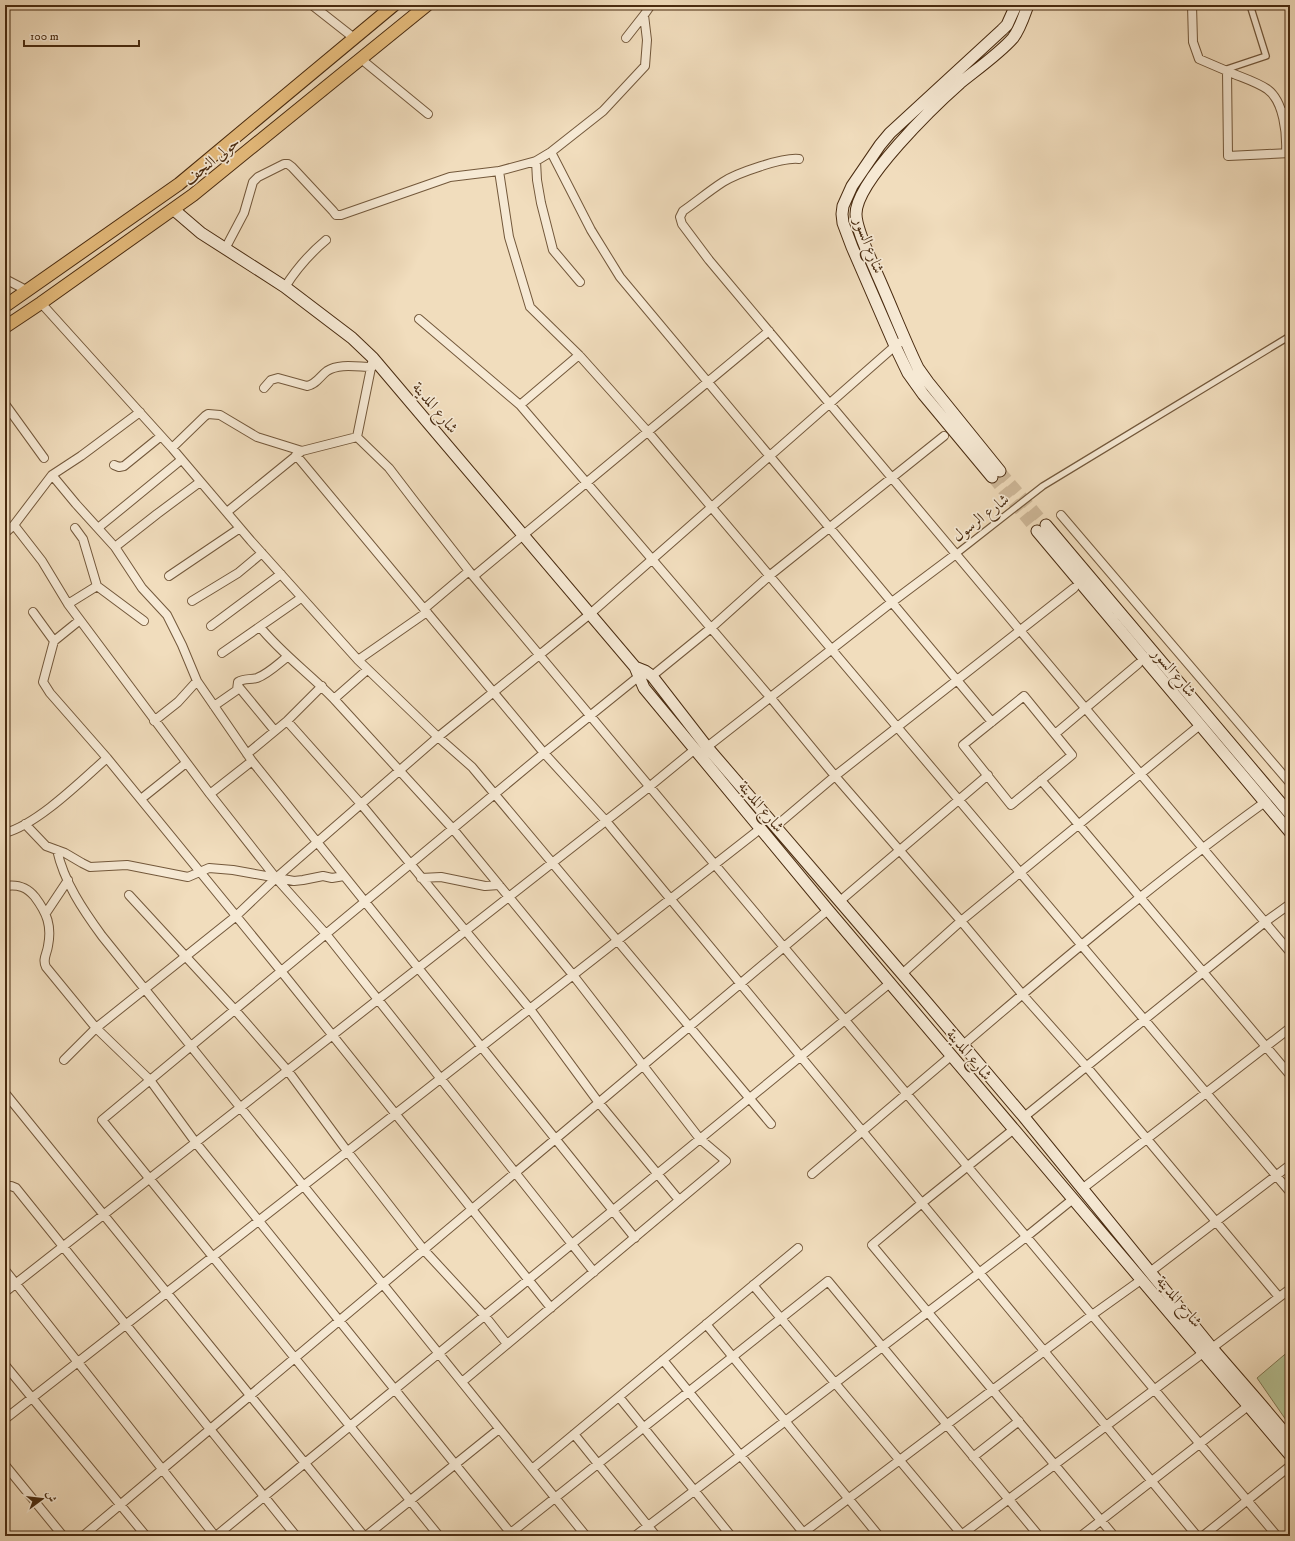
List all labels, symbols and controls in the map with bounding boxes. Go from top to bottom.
scale bar [24,22,139,48]
text: 100 m [30,29,59,44]
street label: حولي النجف [179,132,245,191]
street label: شارع السور [846,213,889,277]
street label: شارع المدينة [406,378,463,440]
street label: شارع الرسول [948,489,1015,549]
street label: شارع السور [1144,642,1201,703]
street label: شارع المدينة [732,777,789,839]
street label: شارع المدينة [940,1025,997,1087]
street label: شارع المدينة [1150,1272,1207,1334]
north arrow [22,1479,62,1519]
text: ش [43,1490,59,1504]

